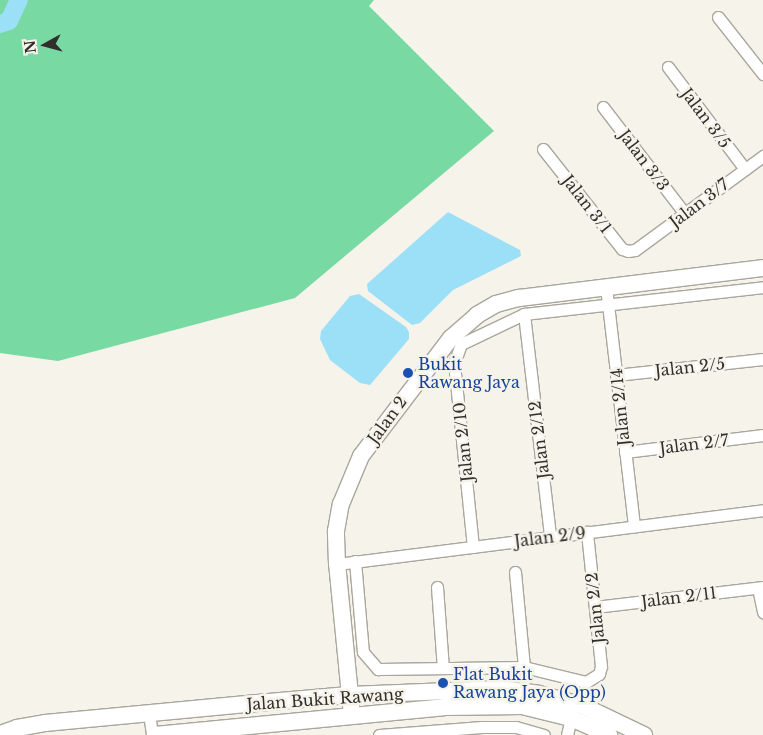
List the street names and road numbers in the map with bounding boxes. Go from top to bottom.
street label: Jalan 3/5 [677,84,735,152]
street label: Jalan 3/3 [615,126,673,194]
street label: Jalan 3/1 [558,171,616,237]
street label: Jalan 3/7 [665,174,733,232]
street label: Jalan 2/5 [654,354,726,380]
street label: Jalan 2/14 [606,367,634,447]
street label: Jalan 2 [363,392,411,448]
street label: Jalan 2/12 [525,400,553,480]
street label: Jalan 2/10 [449,401,477,483]
street label: Jalan 2/7 [658,430,730,458]
street label: Jalan 2/9 [513,523,587,551]
street label: Jalan 2/2 [582,571,608,645]
street label: Jalan 2/11 [640,583,718,611]
street label: Jalan Bukit Rawang [246,684,404,714]

